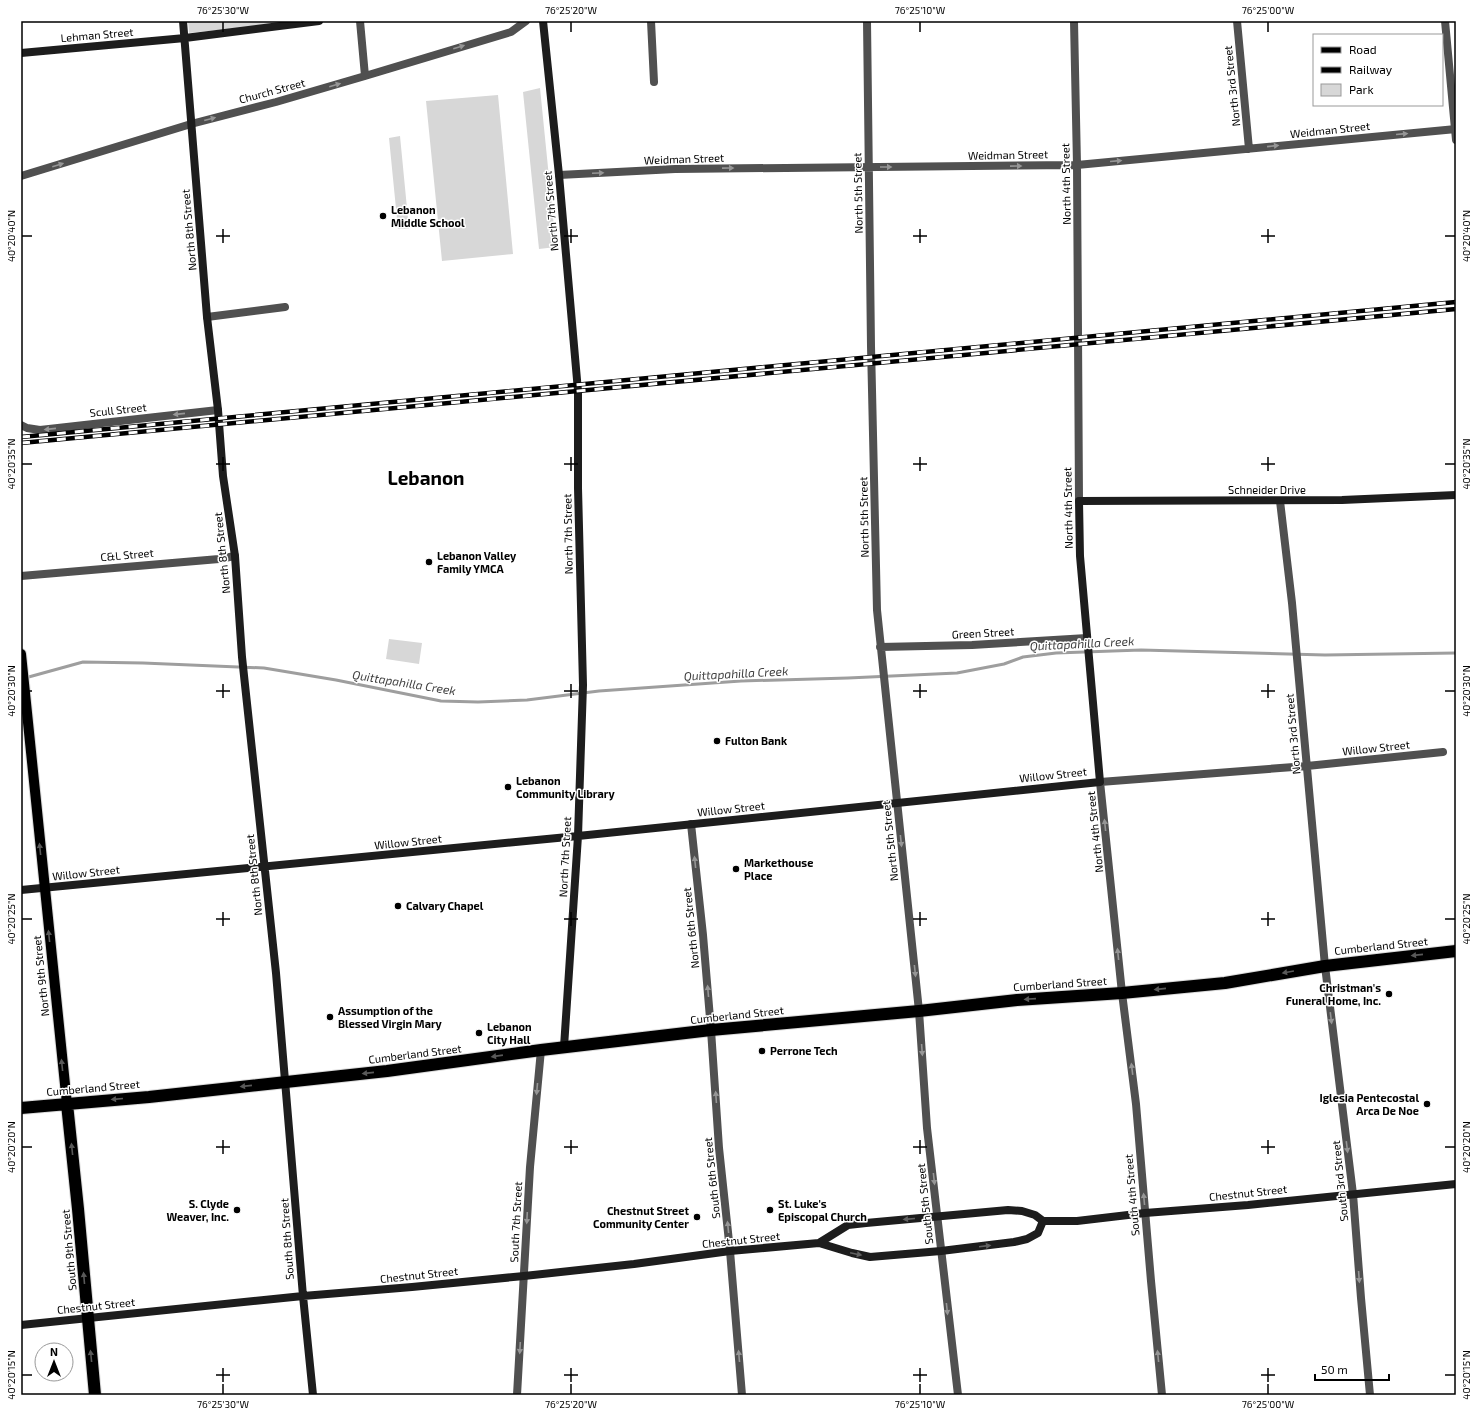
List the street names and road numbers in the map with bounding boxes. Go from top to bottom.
street label: Lehman Street [60,25,134,44]
street label: North 3rd Street [1221,45,1242,127]
street label: Church Street [237,75,306,106]
street label: Weidman Street [1289,119,1371,140]
street label: North 4th Street [1058,143,1073,225]
street label: Weidman Street [968,147,1048,162]
street label: Weidman Street [644,151,724,166]
street label: North 5th Street [850,152,865,234]
street label: North 7th Street [541,170,560,252]
street label: North 8th Street [178,189,199,271]
street label: Scull Street [89,400,147,419]
street label: North 4th Street [1060,467,1075,549]
street label: North 5th Street [856,476,871,558]
street label: Schneider Drive [1228,483,1306,496]
street label: North 7th Street [560,494,575,574]
street label: North 8th Street [211,512,232,594]
street label: C&L Street [100,546,154,563]
street label: Green Street [951,624,1014,641]
street label: North 3rd Street [1282,693,1303,775]
street label: Willow Street [1342,737,1410,758]
street label: Willow Street [1019,764,1087,785]
street label: North 4th Street [1084,791,1105,873]
street label: Willow Street [697,798,765,819]
street label: North 5th Street [879,800,900,882]
street label: North 7th Street [556,816,573,898]
street label: Willow Street [374,831,442,852]
street label: North 8th Street [243,834,264,916]
street label: Willow Street [52,862,120,883]
street label: North 6th Street [680,887,701,969]
street label: Cumberland Street [1334,934,1428,957]
street label: North 9th Street [30,935,51,1017]
street label: Cumberland Street [1013,974,1107,993]
street label: Cumberland Street [690,1003,784,1026]
street label: Cumberland Street [368,1041,462,1066]
street label: Cumberland Street [46,1077,140,1098]
street label: South 6th Street [701,1137,722,1219]
street label: South 3rd Street [1329,1140,1350,1222]
street label: South 4th Street [1121,1154,1142,1237]
street label: South 5th Street [914,1163,935,1245]
street label: South 7th Street [507,1181,524,1263]
street label: Chestnut Street [1208,1182,1288,1203]
street label: South 8th Street [277,1198,296,1280]
street label: South 9th Street [58,1209,79,1291]
street label: Chestnut Street [701,1229,781,1250]
street label: Chestnut Street [379,1264,459,1285]
street label: Chestnut Street [56,1295,136,1316]

